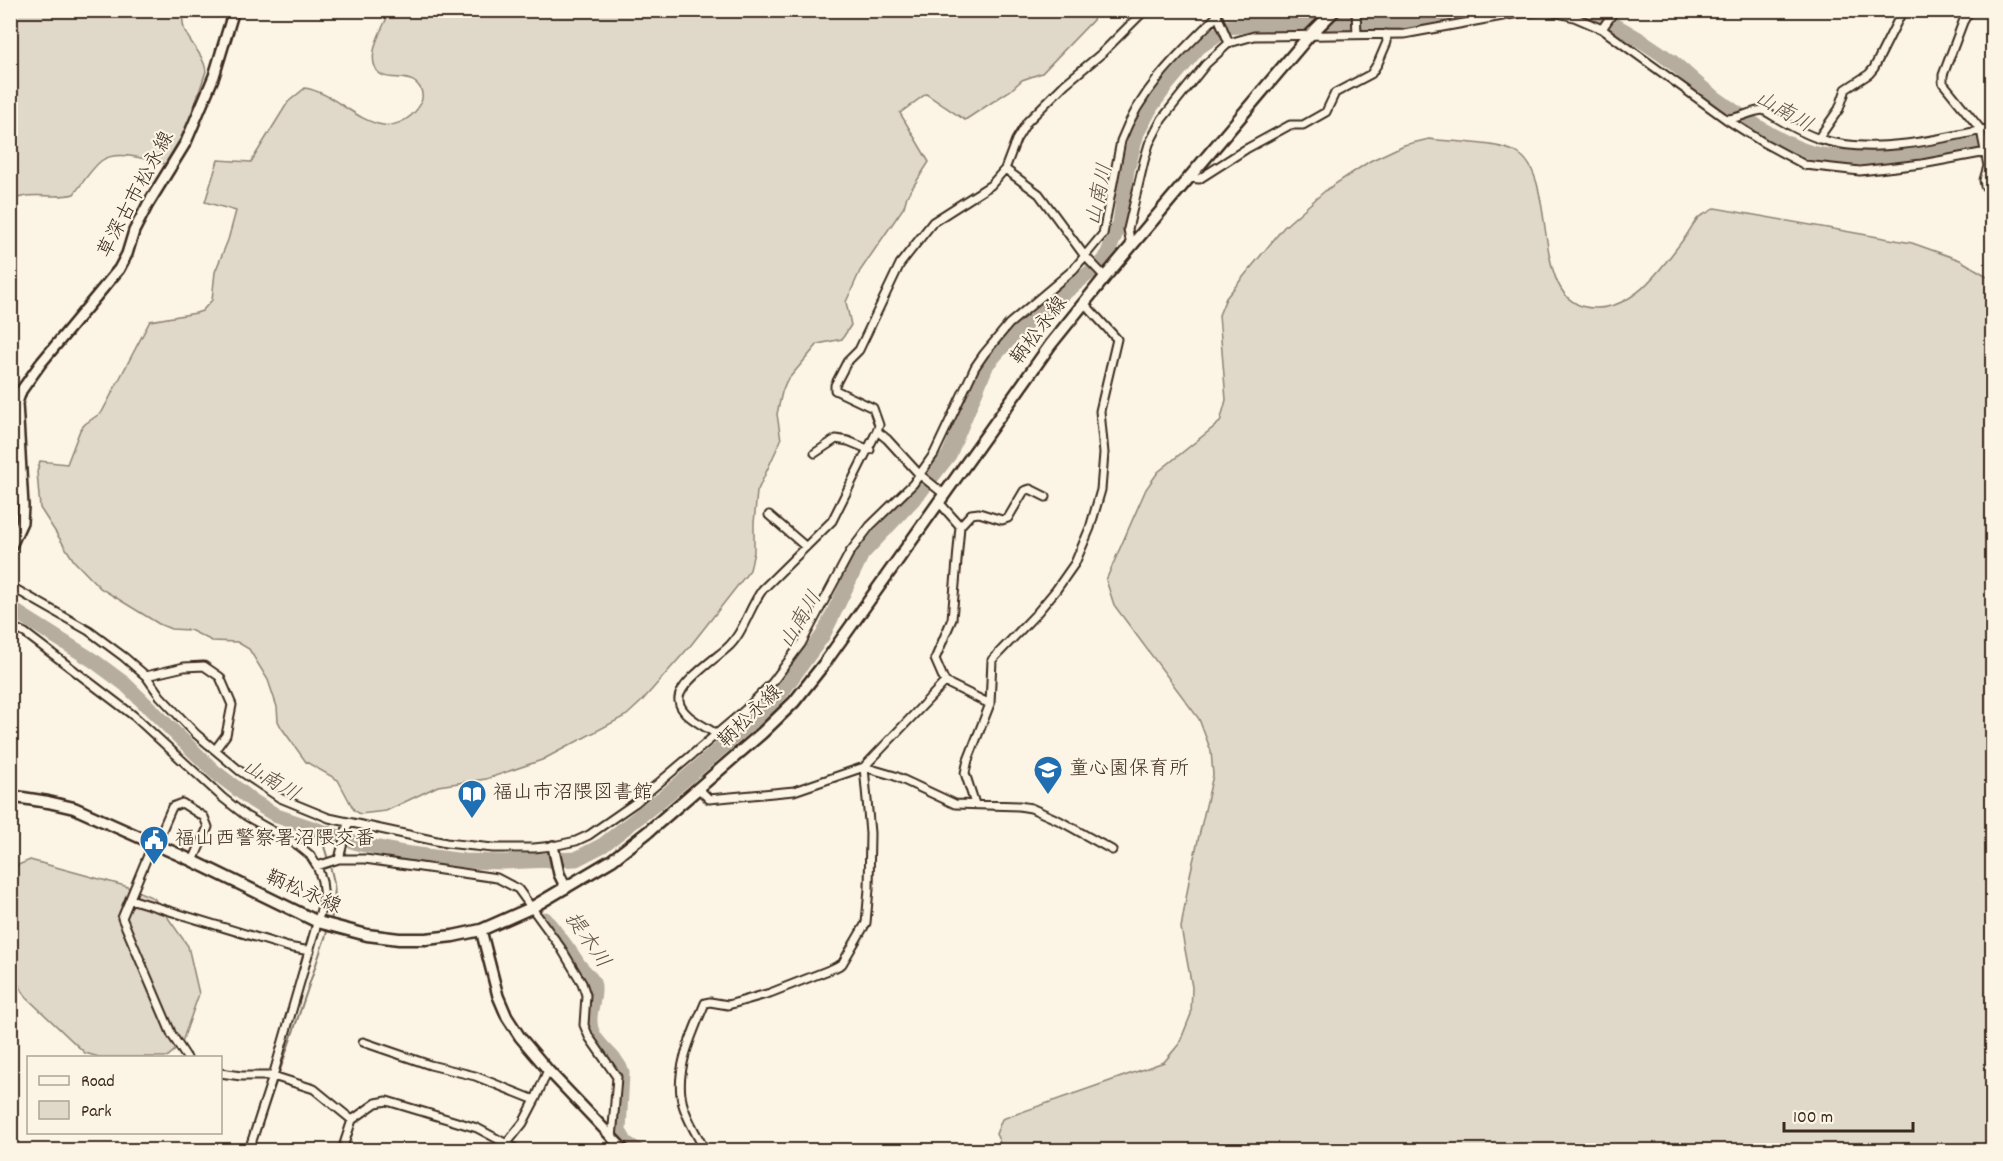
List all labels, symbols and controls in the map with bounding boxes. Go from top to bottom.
water label: 山南川 [1748,84,1818,142]
street label: 草深古市松永線 [92,127,182,263]
water label: 山南川 [1080,161,1122,229]
street label: 鞆松永線 [1005,291,1075,371]
water label: 山南川 [773,586,831,656]
street label: 鞆松永線 [713,679,789,755]
water label: 山南川 [235,753,305,811]
school or university icon: 童心園保育所 [1032,754,1064,796]
place label: 童心園保育所 [1069,756,1189,784]
library icon: 福山市沼隈図書館 [456,778,488,820]
place label: 福山市沼隈図書館 [493,780,653,808]
public building icon: 福山西警察署沼隈交番 [138,824,170,866]
place label: 福山西警察署沼隈交番 [175,826,375,854]
street label: 鞆松永線 [261,864,345,922]
water label: 提木川 [556,907,616,975]
legend [27,1056,222,1134]
text: Road [81,1070,115,1095]
scale bar [1784,1095,1913,1133]
text: Park [81,1100,112,1125]
text: 100 m [1793,1106,1833,1131]

